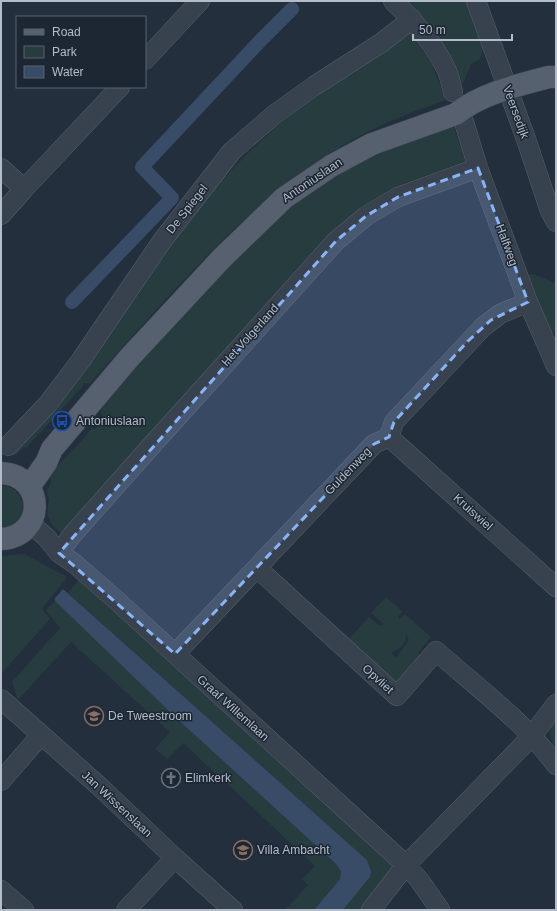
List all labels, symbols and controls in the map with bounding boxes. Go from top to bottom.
legend [16,16,146,88]
scale bar [413,16,512,42]
text: 50 m [419,23,446,37]
text: Road [52,25,81,39]
text: Park [52,45,78,59]
text: Water [52,65,84,79]
street label: Veersedijk [500,84,532,141]
street label: Antoniuslaan [279,155,345,205]
street label: De Spiegel [163,182,211,236]
street label: Halfweg [493,222,521,268]
street label: Het Volgerland [218,301,282,369]
bus stop icon: Antoniuslaan [51,410,73,432]
place label: Antoniuslaan [76,414,145,428]
street label: Guldenweg [322,444,374,498]
street label: Kruiswiel [450,491,496,533]
street label: Opvliet [359,661,397,697]
street label: Graaf Willemlaan [194,672,272,744]
school or university icon: De Tweestroom [83,705,105,727]
place label: De Tweestroom [108,709,192,723]
church icon: Elimkerk [160,767,182,789]
street label: Jan Wissenslaan [79,768,155,840]
place label: Elimkerk [185,771,232,785]
school or university icon: Villa Ambacht [232,839,254,861]
place label: Villa Ambacht [257,843,330,857]

